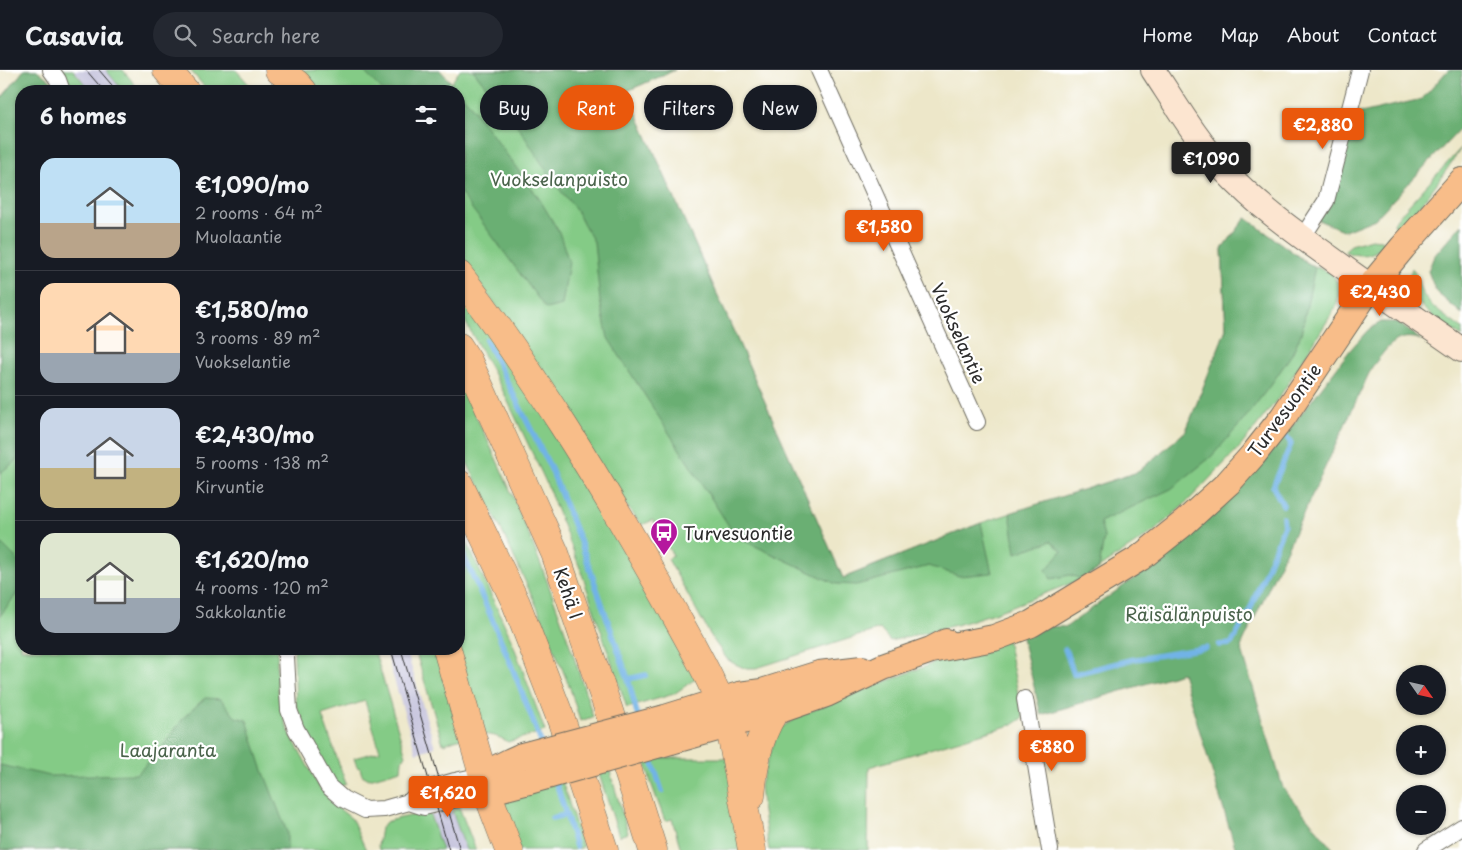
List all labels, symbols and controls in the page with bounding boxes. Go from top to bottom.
search box [153,12,503,57]
text: Casavia [25,17,123,53]
icon: search [171,21,199,49]
text: Search here [211,21,320,49]
text: Home [1142,21,1192,48]
text: Map [1220,21,1259,48]
text: About [1287,21,1339,48]
text: Contact [1367,21,1437,48]
chip: Buy [480,85,548,130]
chip: Rent [558,85,634,130]
chip: Filters [644,85,733,130]
chip: New [743,85,817,130]
text: 6 homes [40,99,126,131]
icon: filters [412,101,440,129]
pin: €2,880 [1282,108,1364,150]
text: €2,880 [1293,112,1353,136]
pin: €1,090 [1170,142,1252,184]
text: €1,090 [1183,146,1239,170]
park label: Vuokselanpuisto [490,165,628,192]
text: €1,090/mo [195,168,309,200]
icon: home [80,178,140,238]
text: 2 rooms · 64 m² [195,200,323,224]
pin: €1,580 [843,210,925,252]
text: €1,580 [856,214,912,238]
text: Muolaantie [195,224,282,248]
pin: €2,430 [1339,274,1421,317]
street label: Vuokselantie [925,278,993,388]
text: €2,430 [1350,279,1410,303]
text: €1,580/mo [195,293,308,325]
icon: home [80,303,140,363]
text: 3 rooms · 89 m² [195,325,320,349]
text: Vuokselantie [195,349,291,373]
street label: Turvesuontie [1241,358,1327,462]
text: €2,430/mo [195,418,314,450]
icon: home [80,428,140,488]
text: 5 rooms · 138 m² [195,450,329,474]
text: Kirvuntie [195,474,264,498]
bus stop icon: Turvesuontie [649,517,679,556]
place label: Turvesuontie [683,519,793,546]
text: €1,620/mo [195,543,309,575]
icon: home [80,553,140,613]
street label: Kehä I [548,564,590,622]
text: 4 rooms · 120 m² [195,575,329,599]
text: Sakkolantie [195,599,286,623]
park label: Räisälänpuisto [1125,600,1253,627]
north arrow [1396,665,1446,715]
map controls [1396,665,1446,835]
button: + [1396,725,1446,775]
pin: €880 [1022,730,1082,772]
text: €880 [1030,734,1074,758]
park label: Laajaranta [120,736,217,763]
pin: €1,620 [407,776,489,818]
text: €1,620 [420,780,476,804]
button: − [1396,785,1446,835]

